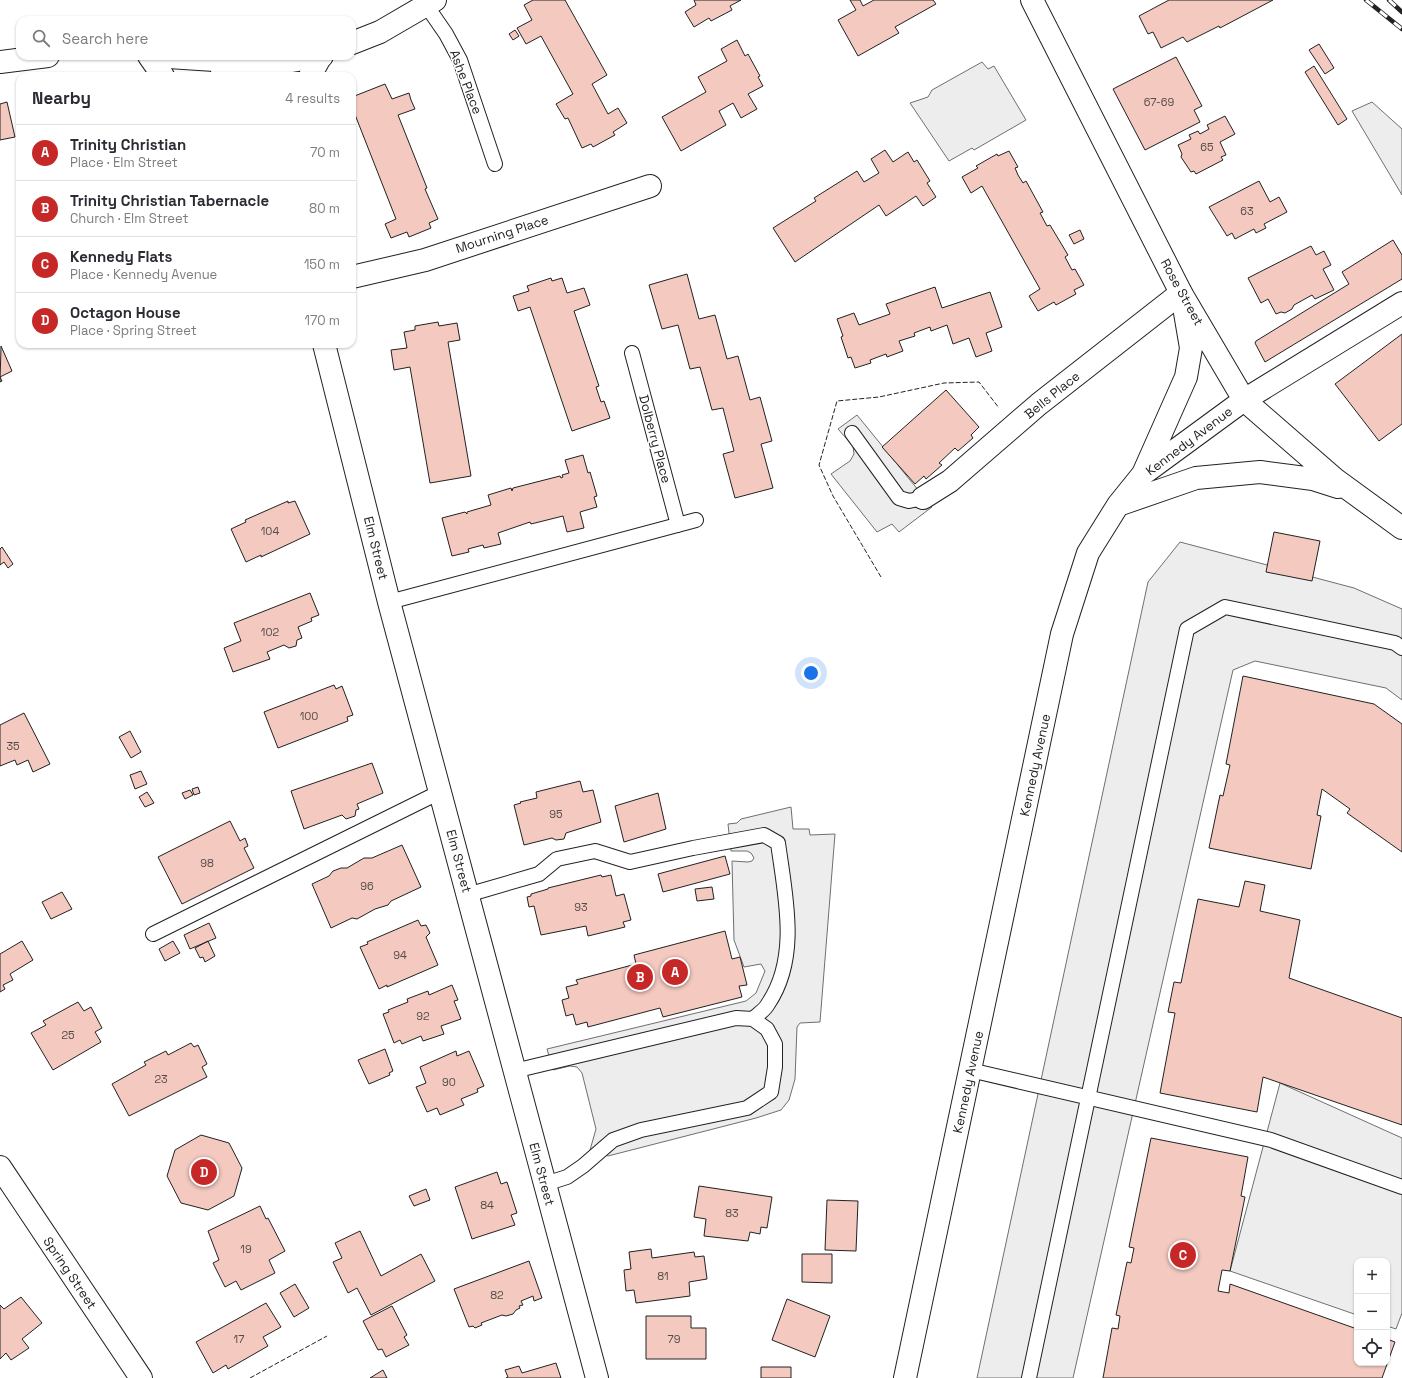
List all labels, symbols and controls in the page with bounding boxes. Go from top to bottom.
search box [16,16,356,60]
icon: search [30,27,52,49]
text: Search here [62,29,148,48]
street label: Ashe Place [446,47,486,117]
text: Nearby [32,87,91,109]
text: 4 results [285,90,340,107]
house number: 67-69 [1144,95,1175,109]
text: Trinity Christian [70,135,186,154]
house number: 65 [1200,140,1214,154]
text: A [41,144,49,161]
text: 70 m [310,144,340,161]
text: Place · Elm Street [70,154,178,171]
text: Trinity Christian Tabernacle [70,191,269,210]
text: B [41,200,49,217]
text: 80 m [309,200,340,217]
house number: 63 [1240,204,1254,218]
text: Church · Elm Street [70,210,188,227]
street label: Mourning Place [453,211,551,257]
text: Kennedy Flats [70,247,172,266]
text: C [41,256,49,273]
text: 150 m [304,256,340,273]
street label: Rose Street [1157,256,1207,328]
text: Place · Kennedy Avenue [70,266,217,283]
text: Octagon House [70,303,181,322]
text: D [41,312,49,329]
text: 170 m [304,312,340,329]
text: Place · Spring Street [70,322,197,339]
street label: Bells Place [1021,367,1083,423]
street label: Dolberry Place [635,393,675,485]
street label: Kennedy Avenue [1142,403,1236,479]
street label: Elm Street [360,515,392,581]
house number: 104 [261,524,279,538]
house number: 102 [261,625,280,639]
your location [801,663,821,683]
house number: 100 [300,709,318,723]
street label: Kennedy Avenue [1016,712,1054,818]
house number: 35 [6,739,20,753]
house number: 95 [549,807,563,821]
street label: Elm Street [442,828,476,894]
house number: 98 [200,856,214,870]
house number: 96 [360,879,374,893]
house number: 93 [574,900,588,914]
house number: 94 [393,948,407,962]
pin: A [662,957,688,987]
pin: B [627,962,653,992]
house number: 92 [416,1009,430,1023]
house number: 25 [61,1028,75,1042]
street label: Kennedy Avenue [949,1029,987,1135]
house number: 23 [154,1072,168,1086]
house number: 90 [442,1075,456,1089]
street label: Elm Street [525,1141,559,1207]
pin: D [191,1157,217,1187]
house number: 84 [480,1198,494,1212]
house number: 83 [725,1206,739,1220]
street label: Spring Street [40,1234,100,1313]
pin: C [1170,1240,1196,1270]
house number: 19 [240,1242,252,1256]
map controls [1354,1258,1390,1366]
button: + [1354,1258,1390,1294]
house number: 81 [657,1269,669,1283]
house number: 82 [490,1288,504,1302]
button: − [1354,1294,1390,1330]
button: locate [1354,1330,1390,1366]
house number: 17 [234,1332,244,1346]
house number: 79 [668,1332,681,1346]

